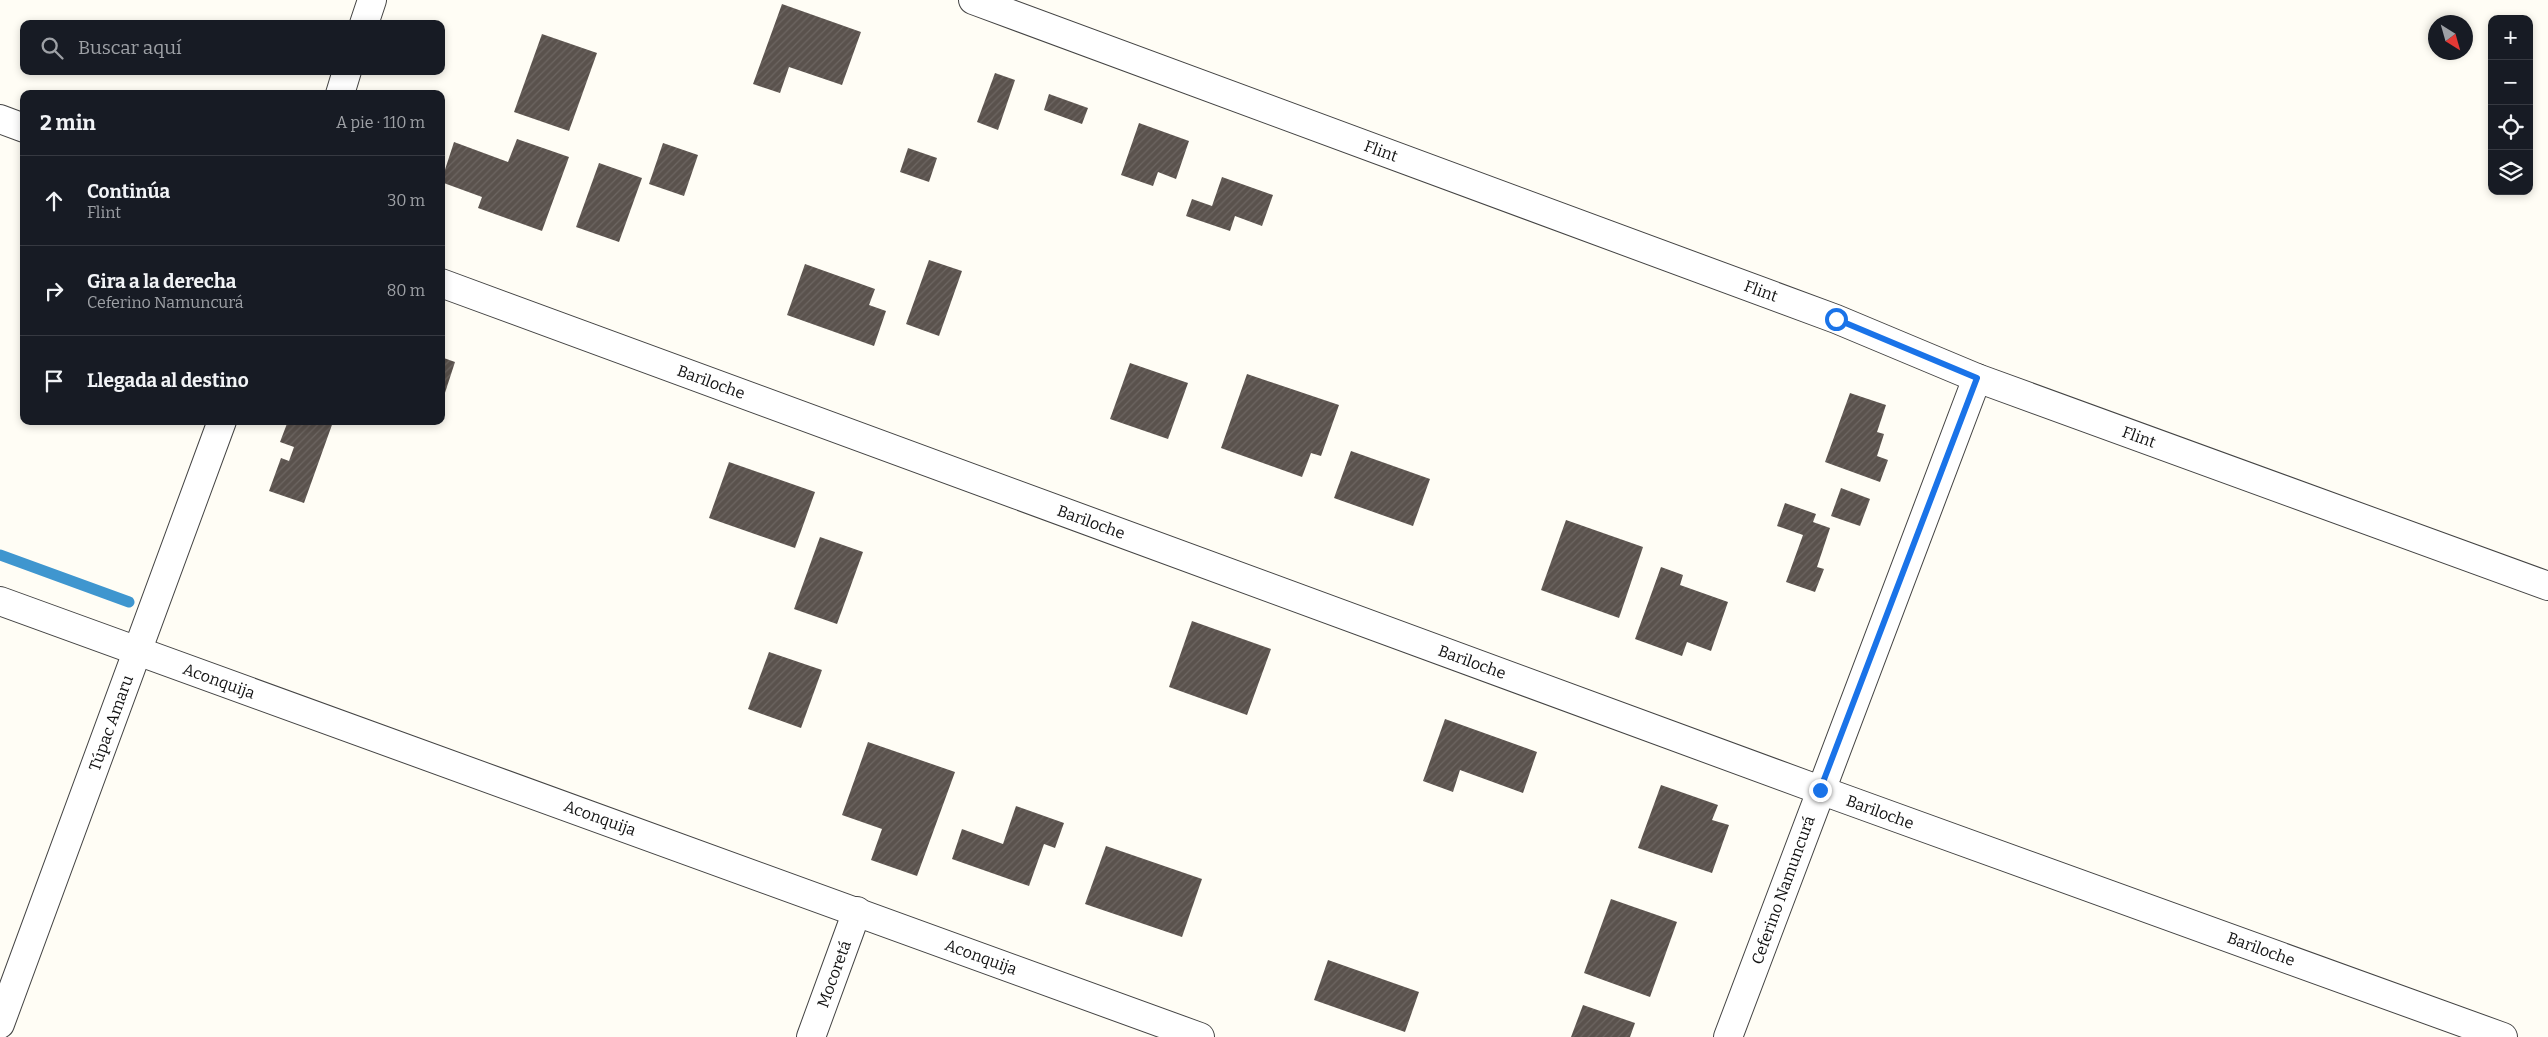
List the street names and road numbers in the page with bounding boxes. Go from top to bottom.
street label: Flint [1362,136,1400,166]
street label: Flint [1742,276,1780,306]
street label: Bariloche [675,361,747,403]
street label: Flint [2120,422,2158,452]
street label: Bariloche [1055,501,1127,543]
street label: Bariloche [1436,641,1508,683]
street label: Aconquija [180,659,258,703]
street label: Túpac Amaru [85,672,137,774]
street label: Bariloche [1844,791,1916,833]
street label: Aconquija [561,796,639,840]
street label: Ceferino Namuncurá [1747,813,1819,967]
street label: Bariloche [2225,928,2297,970]
street label: Aconquija [942,935,1020,979]
street label: Mocoretá [813,938,855,1010]

